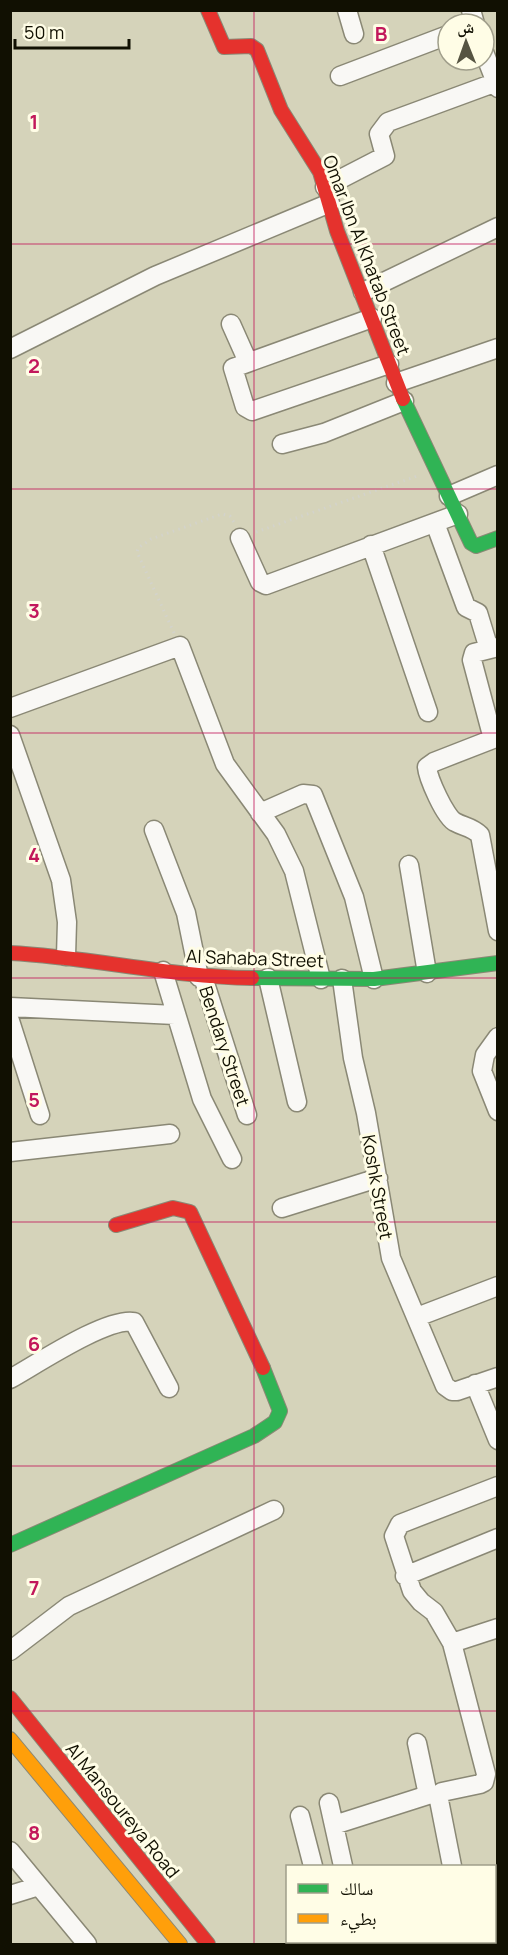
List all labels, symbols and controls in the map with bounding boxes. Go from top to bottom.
scale bar [15,12,129,50]
north arrow [436,12,496,72]
text: ش [457,16,474,38]
text: 50 m [24,20,64,44]
text: B [375,20,388,47]
text: 1 [30,108,38,135]
street label: Omar Ibn Al Khatab Street [318,152,416,358]
text: 2 [28,352,40,379]
text: 3 [28,597,40,624]
text: 4 [28,841,40,868]
street label: Al Sahaba Street [186,944,324,972]
street label: Bendary Street [194,983,256,1109]
text: 5 [28,1086,40,1113]
street label: Koshk Street [357,1133,399,1241]
text: 6 [28,1330,40,1357]
text: 7 [29,1574,39,1601]
street label: Al Mansoureya Road [61,1737,185,1883]
text: 8 [28,1819,40,1846]
legend [286,1865,496,1943]
text: سالك [340,1876,373,1900]
text: بطيء [340,1906,377,1934]

